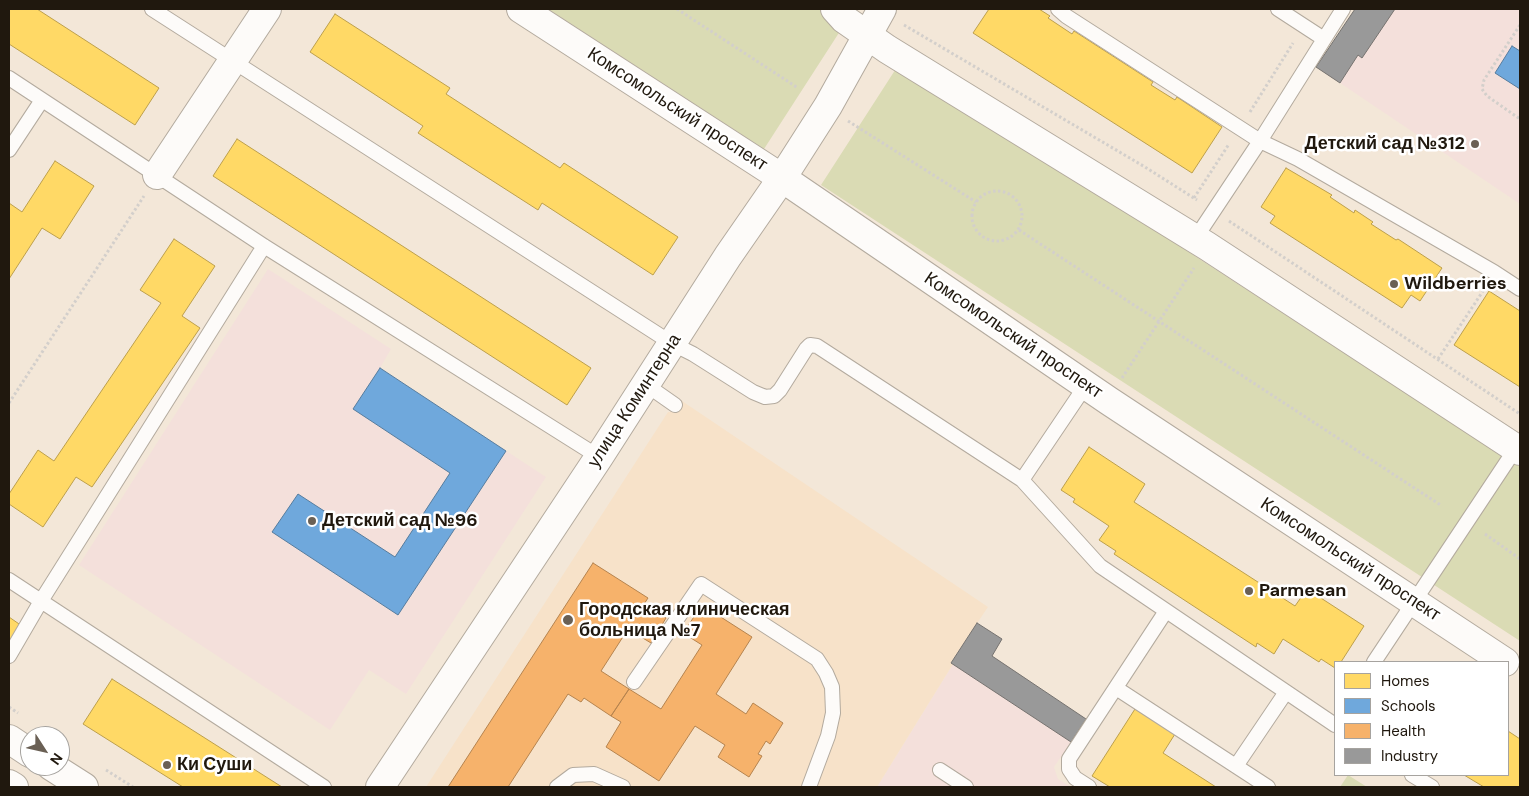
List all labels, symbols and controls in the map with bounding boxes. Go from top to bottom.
street label: Комсомольский проспект [583,44,771,176]
place label: Детский сад №312 [1305,133,1465,155]
marker: Детский сад №312 [1469,138,1481,150]
street label: Комсомольский проспект [920,268,1106,404]
place label: Wildberries [1404,273,1507,295]
marker: Wildberries [1388,278,1400,290]
street label: улица Коминтерна [584,330,686,472]
street label: Комсомольский проспект [1256,494,1444,626]
place label: Детский сад №96 [322,510,478,532]
marker: Детский сад №96 [306,515,318,527]
place label: Parmesan [1259,580,1346,602]
marker: Parmesan [1243,585,1255,597]
place label: Городская клиническая больница №7 [579,599,789,642]
marker: Городская клиническая больница №7 [561,613,575,627]
legend [1334,661,1509,776]
text: Homes [1381,671,1430,691]
text: Schools [1381,696,1436,716]
text: Health [1381,721,1426,741]
north arrow [20,726,70,776]
text: Industry [1381,746,1438,766]
text: N [46,750,67,768]
place label: Ки Суши [177,754,252,776]
marker: Ки Суши [161,759,173,771]

